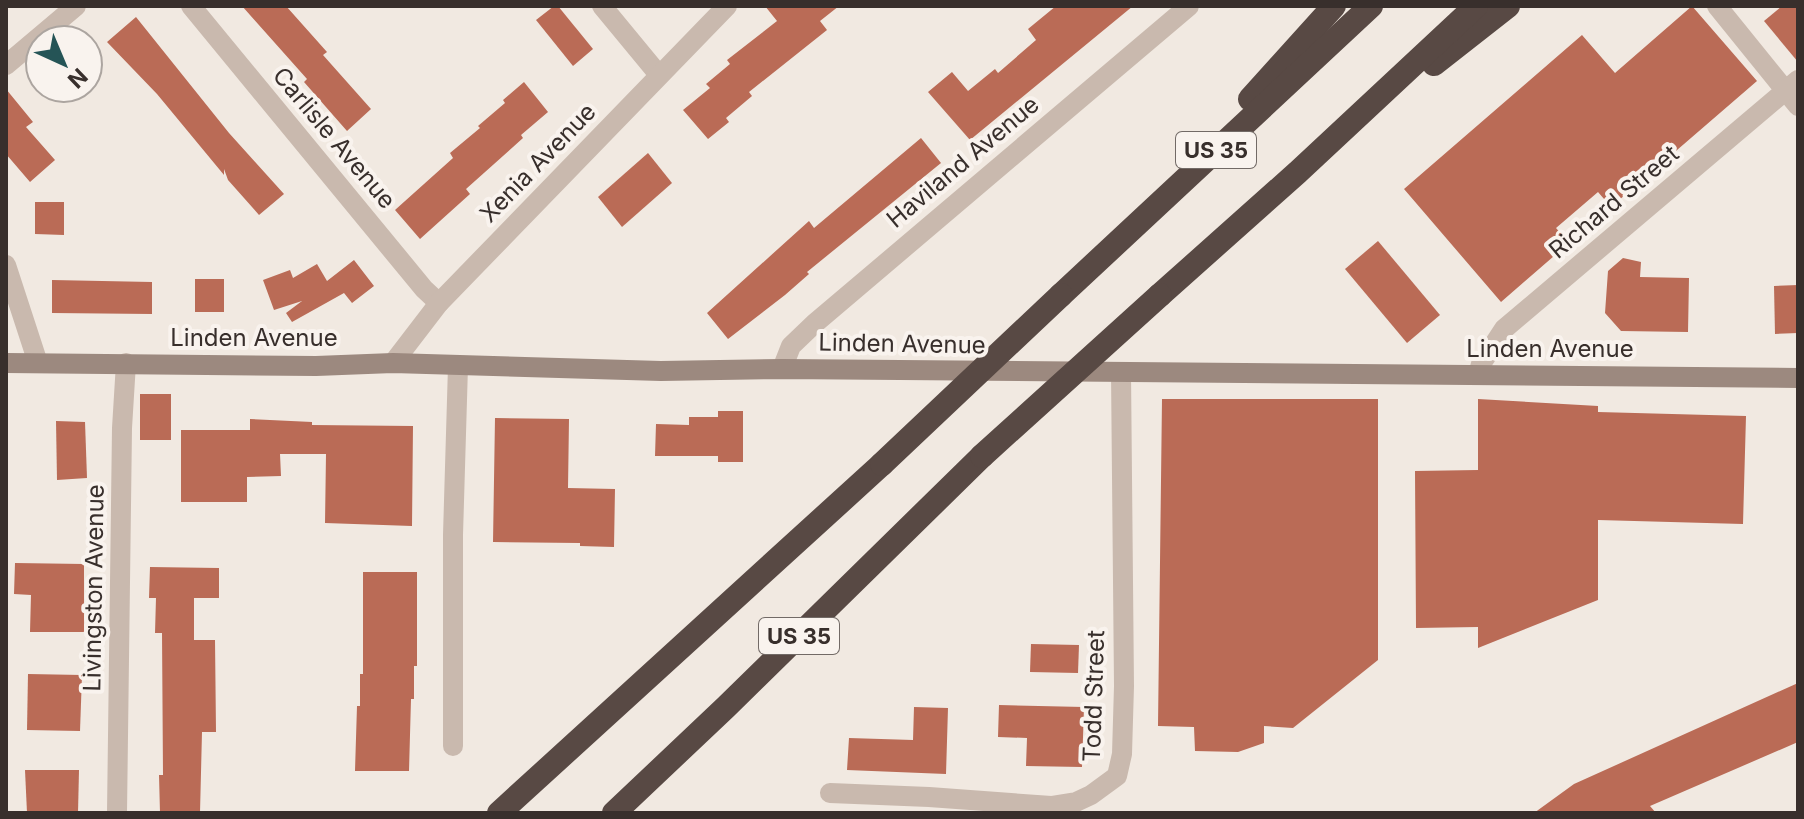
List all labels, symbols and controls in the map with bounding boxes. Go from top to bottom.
north arrow [24,24,104,104]
street label: Carlisle Avenue [267,61,402,214]
text: N [63,63,93,94]
street label: Haviland Avenue [881,90,1045,234]
street label: Xenia Avenue [474,97,602,228]
road number: US 35 [1176,132,1256,168]
street label: Richard Street [1543,139,1685,264]
street label: Linden Avenue [170,323,338,352]
street label: Linden Avenue [818,328,986,359]
street label: Linden Avenue [1466,334,1634,363]
street label: Livingston Avenue [77,484,110,692]
road number: US 35 [759,618,839,654]
street label: Todd Street [1077,629,1110,762]

